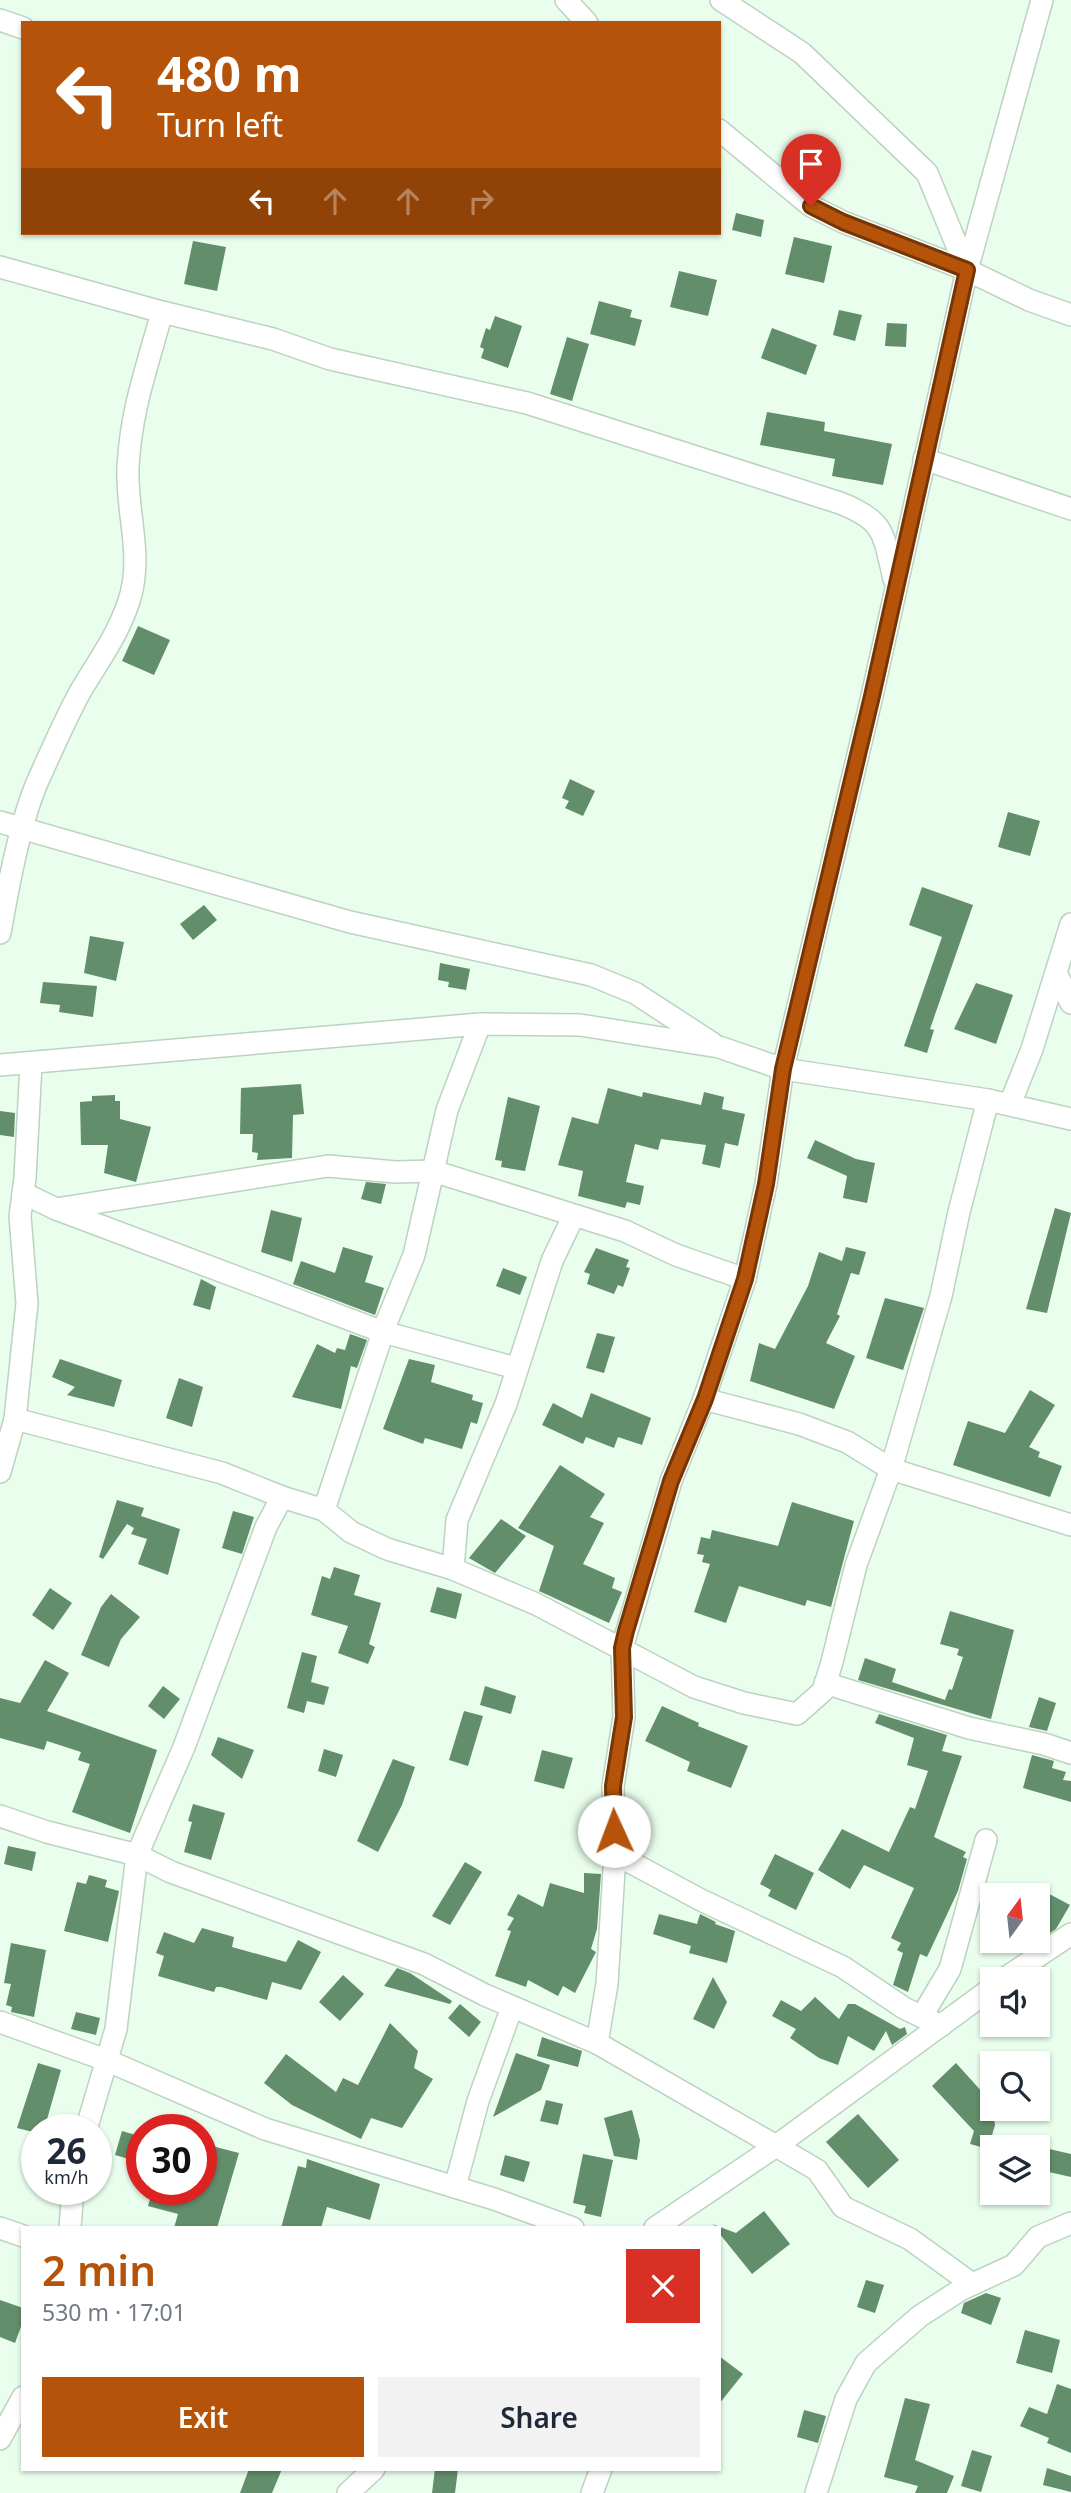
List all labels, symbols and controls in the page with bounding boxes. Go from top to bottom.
text: 480 m [157,40,302,106]
icon: left [42,49,133,140]
text: Turn left [157,103,283,146]
pin [781,134,841,206]
icon: arrive [792,145,830,183]
icon: left [243,182,281,220]
icon: ahead [316,182,354,220]
icon: ahead [389,182,427,220]
icon: right [462,182,500,220]
position arrow [577,1794,651,1868]
north arrow [980,1883,1050,1953]
map controls [980,1883,1050,2205]
button: sound [980,1967,1050,2037]
button: search [980,2051,1050,2121]
speed limit sign: 30 [126,2114,217,2205]
text: 26 [46,2127,87,2174]
button: layers [980,2135,1050,2205]
text: km/h [44,2165,89,2189]
text: 2 min [42,2241,156,2298]
button: close [626,2249,700,2323]
text: 530 m · 17:01 [42,2296,186,2328]
button: Exit [42,2377,364,2457]
button: Share [378,2377,700,2457]

